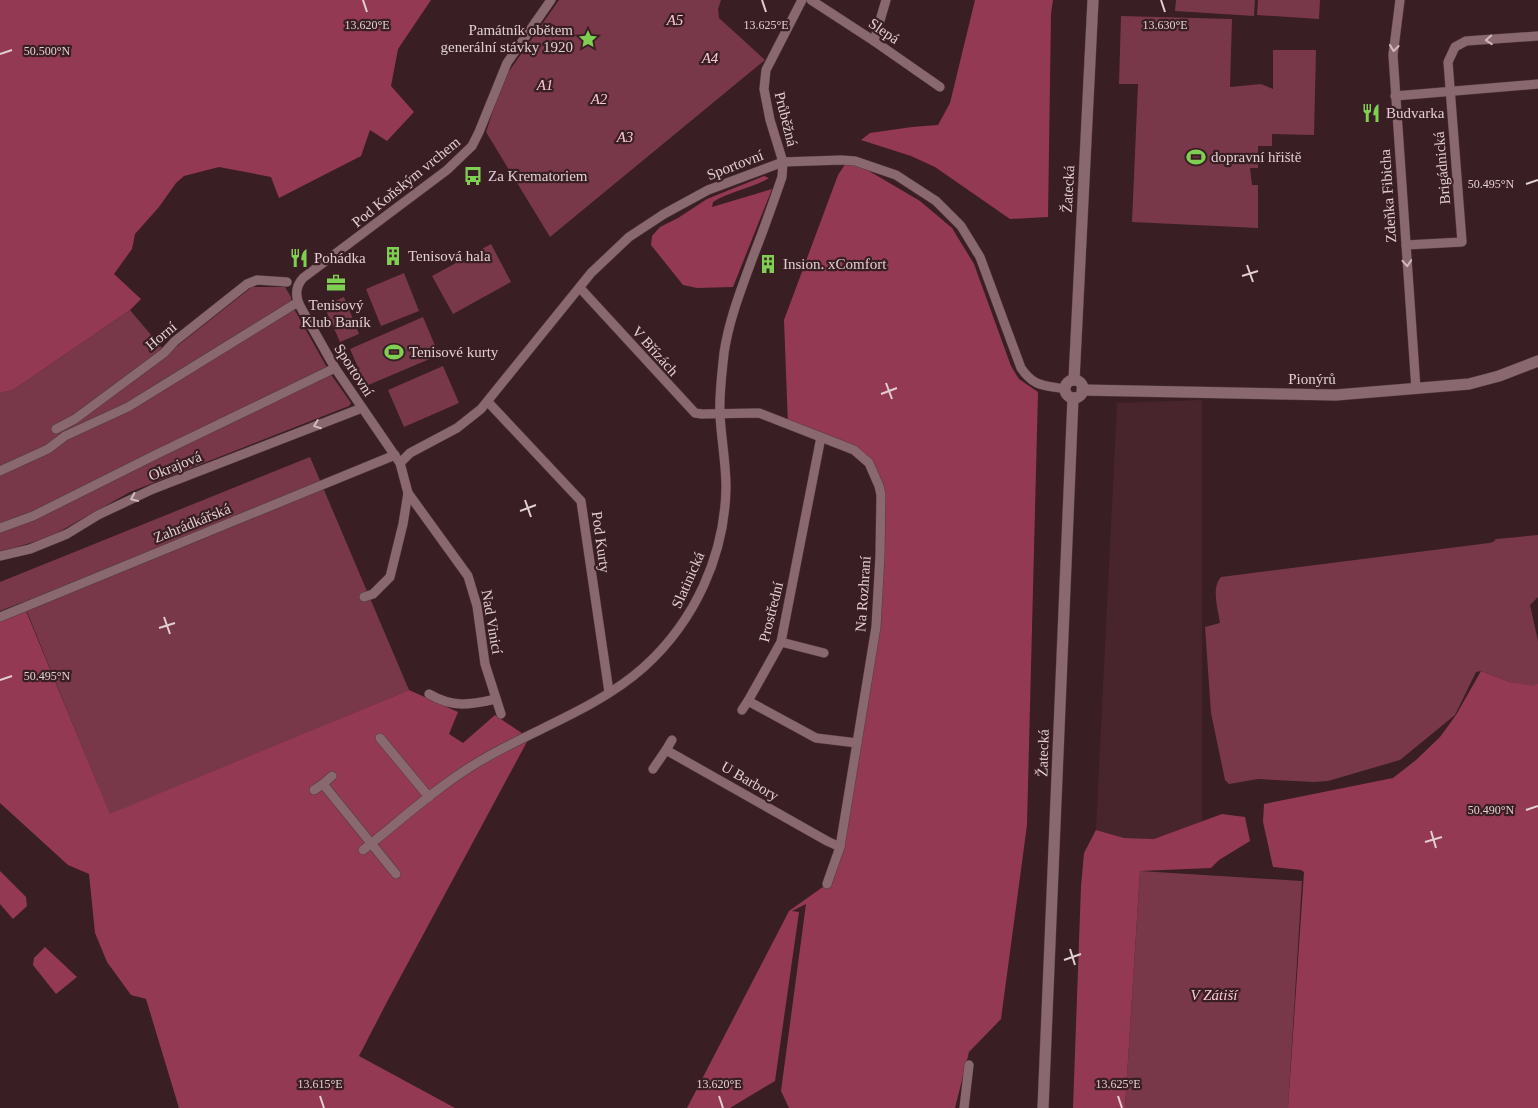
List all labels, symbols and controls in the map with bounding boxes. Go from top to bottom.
park label: A5 [666,12,684,28]
street label: Slepá [866,15,903,47]
text: 13.620°E [344,18,390,32]
text: 13.625°E [743,18,789,32]
text: 13.630°E [1142,18,1188,32]
place label: Památník obětem generální stávky 1920 [441,22,573,55]
place icon: Památník obětem generální stávky 1920 [577,28,599,50]
one-way arrow [1485,34,1493,45]
text: 50.500°N [24,44,71,58]
one-way arrow [1389,45,1400,53]
park label: A4 [701,50,719,66]
park label: A1 [536,77,553,93]
street label: Průběžná [771,90,801,148]
park label: A2 [590,91,608,107]
restaurant icon: Budvarka [1360,102,1382,124]
place label: Budvarka [1386,105,1445,121]
park label: A3 [616,129,633,145]
street label: Brigádnická [1431,130,1453,205]
street label: Pod Koňským vrchem [349,133,463,230]
sports icon: dopravní hřiště [1185,146,1207,168]
street label: Sportovní [705,147,765,183]
street label: Zdeňka Fibicha [1377,148,1399,243]
place label: dopravní hřiště [1211,149,1302,165]
bus stop icon: Za Krematoriem [462,165,484,187]
street label: Žatecká [1059,165,1077,213]
place label: Za Krematoriem [488,168,588,184]
text: 50.495°N [1468,177,1515,191]
building icon: Tenisová hala [382,245,404,267]
restaurant icon: Pohádka [288,247,310,269]
place label: Tenisová hala [408,248,491,264]
place label: Pohádka [314,250,366,266]
building icon: Insion. xComfort [757,253,779,275]
place label: Insion. xComfort [783,256,887,272]
one-way arrow [1401,259,1412,267]
office icon: Tenisový Klub Baník [325,272,347,294]
place label: Tenisový Klub Baník [301,297,371,330]
street label: Horní [142,319,180,353]
street label: V Břízách [629,323,682,379]
street label: Sportovní [331,341,377,399]
sports icon: Tenisové kurty [383,341,405,363]
place label: Tenisové kurty [409,344,499,360]
street label: Pionýrů [1288,371,1336,387]
one-way arrow [313,419,322,429]
street label: Okrajová [146,448,204,484]
one-way arrow [130,492,139,502]
street label: Zahrádkářská [151,500,233,546]
street label: Pod Kurty [589,510,613,574]
street label: Slatinická [668,549,708,611]
street label: Na Rozhraní [852,555,874,633]
street label: Prostřední [756,580,786,644]
street label: Nad Vinicí [478,589,506,655]
text: 50.495°N [24,669,71,683]
street label: Žatecká [1034,729,1052,777]
street label: U Barbory [718,758,782,804]
text: 50.490°N [1468,803,1515,817]
park label: V Zátiší [1191,987,1239,1003]
text: 13.615°E [297,1077,343,1091]
text: 13.620°E [696,1077,742,1091]
text: 13.625°E [1095,1077,1141,1091]

